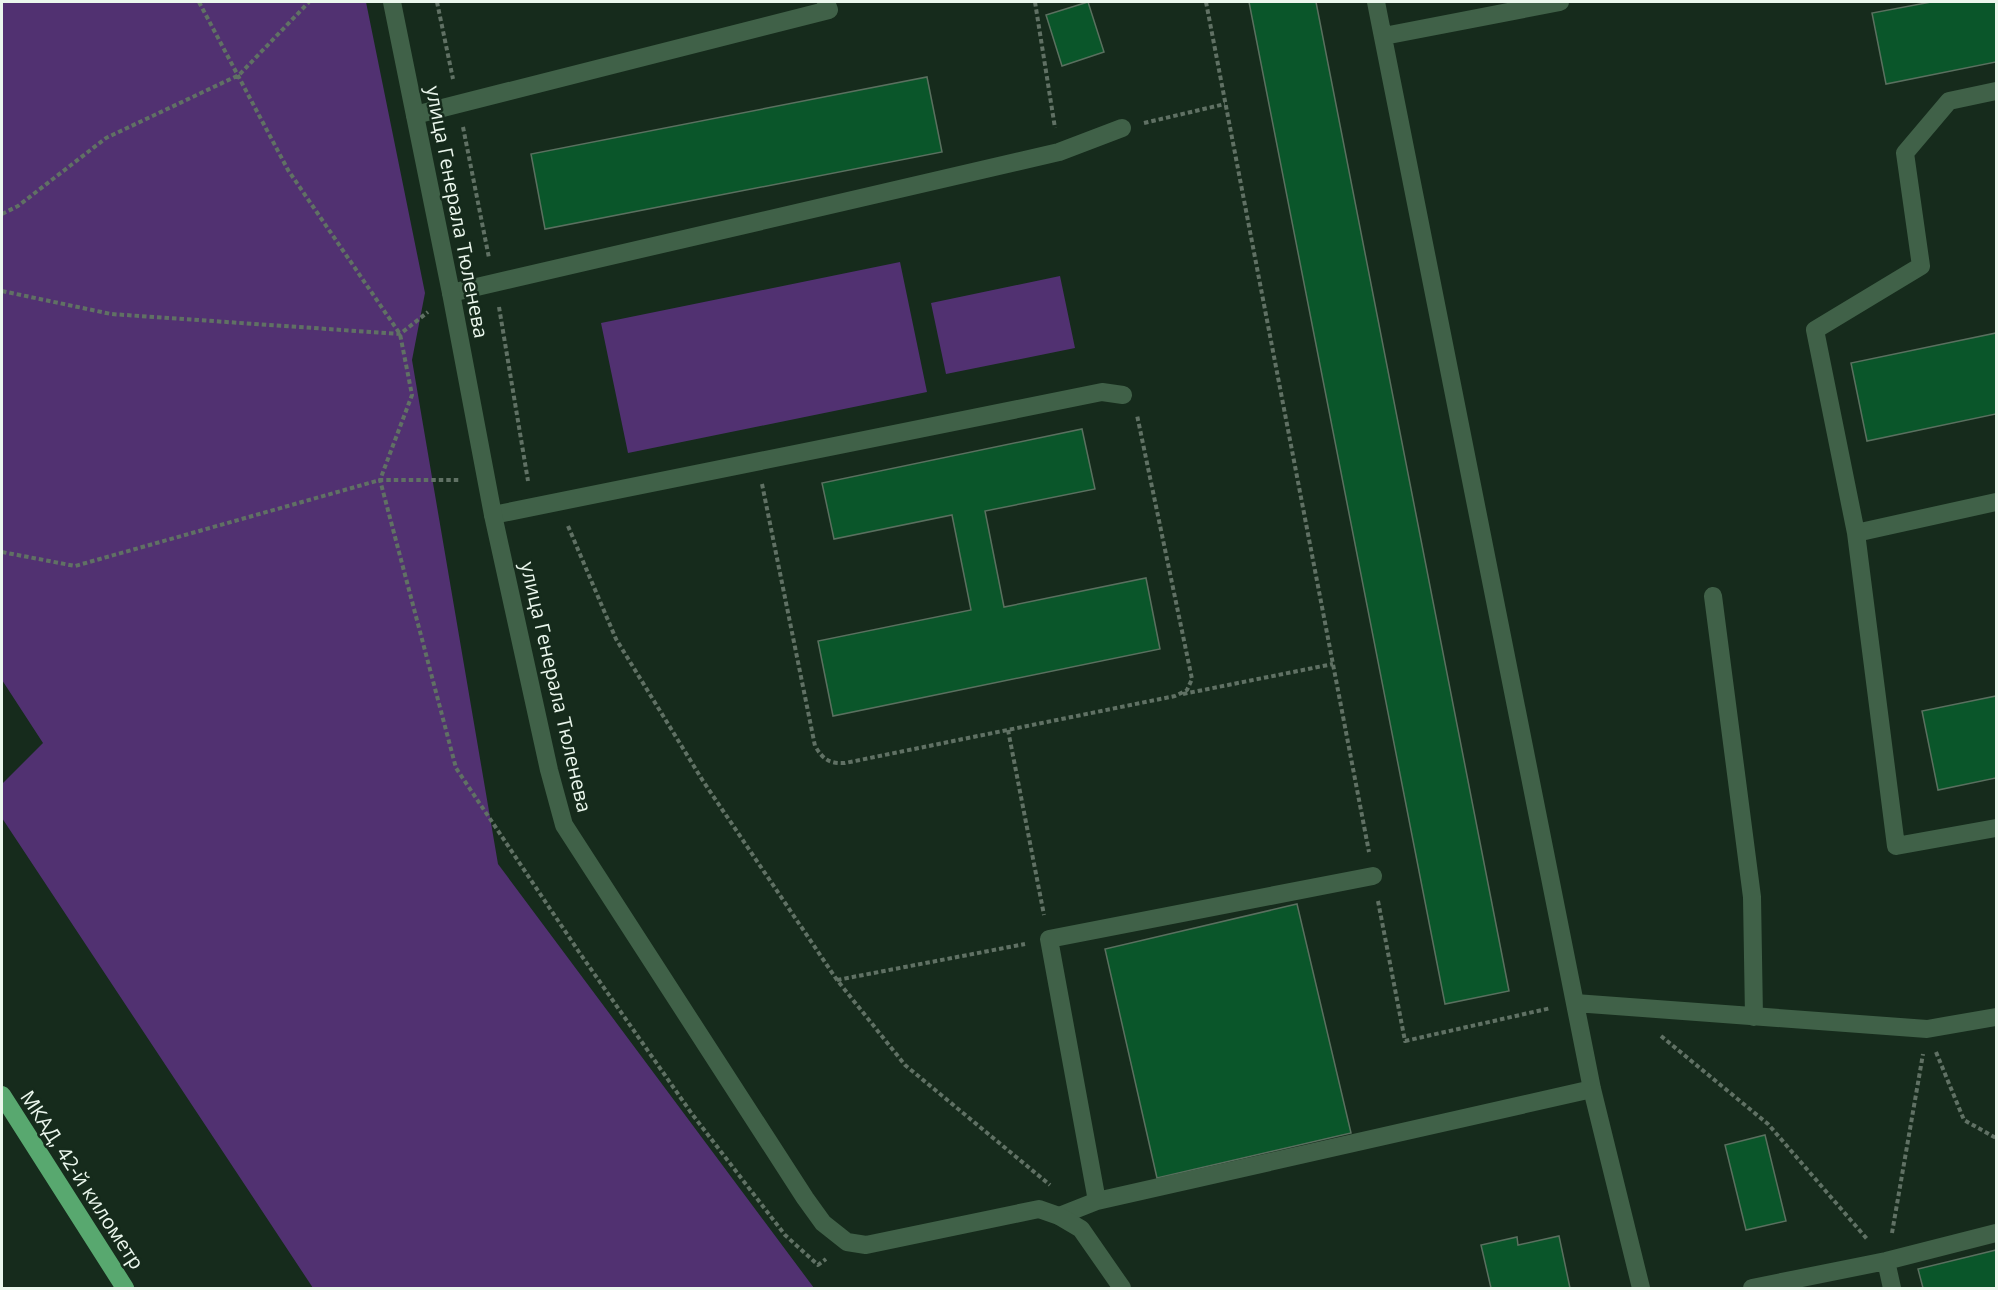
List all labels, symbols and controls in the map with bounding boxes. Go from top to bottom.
street label: улица Генерала Тюленева [420,83,495,340]
street label: улица Генерала Тюленева [514,559,598,815]
street label: МКАД, 42-й километр [14,1085,150,1274]

